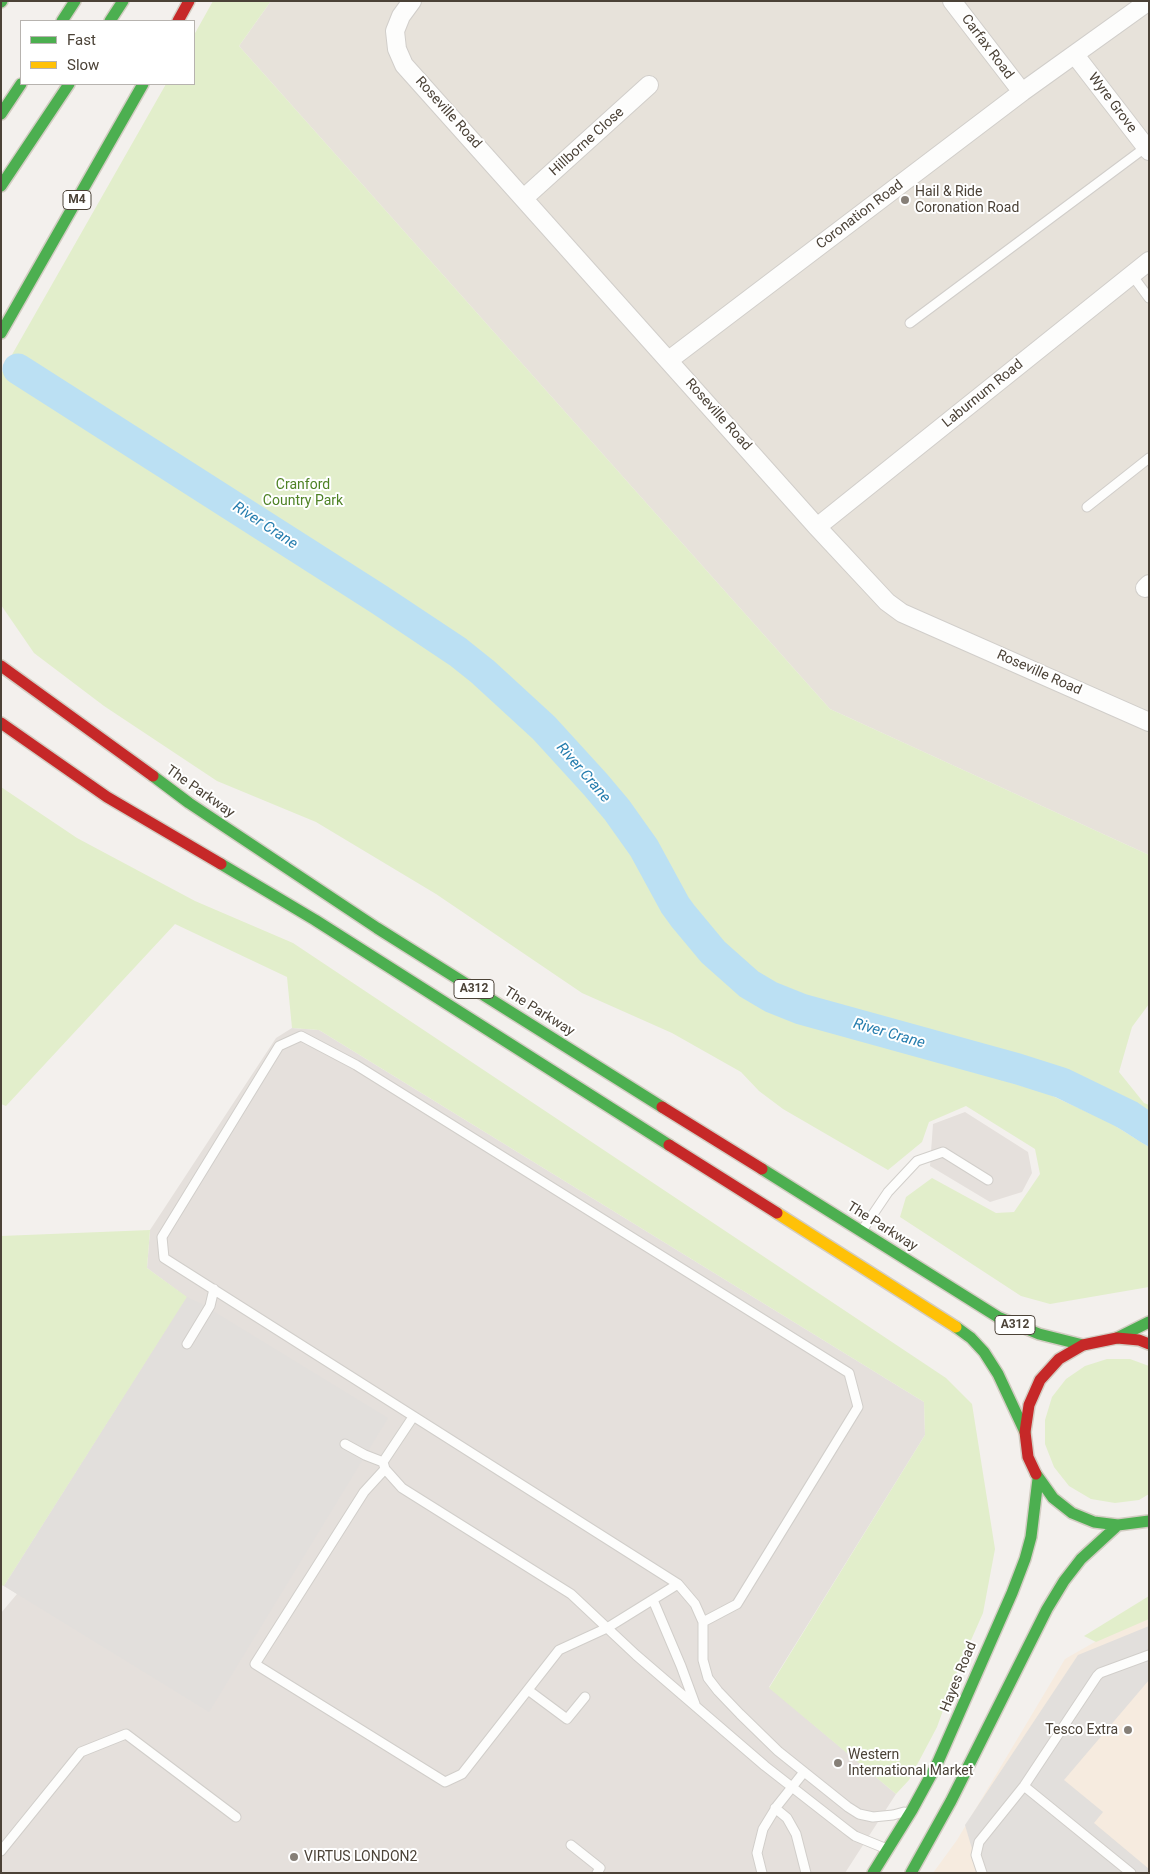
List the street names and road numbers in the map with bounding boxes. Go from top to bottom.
street label: Carfax Road [957,11,1017,83]
street label: Wyre Grove [1084,70,1140,136]
street label: Roseville Road [411,73,485,153]
street label: Hillborne Close [546,104,628,180]
street label: Coronation Road [813,177,907,253]
road number: M4 [63,190,91,210]
street label: Laburnum Road [939,356,1027,432]
street label: Roseville Road [681,375,755,455]
street label: Roseville Road [994,647,1084,699]
street label: The Parkway [162,762,238,822]
road number: A312 [454,980,494,999]
street label: The Parkway [501,984,577,1040]
street label: The Parkway [844,1199,920,1255]
road number: A312 [995,1316,1035,1334]
street label: Hayes Road [937,1639,981,1715]

